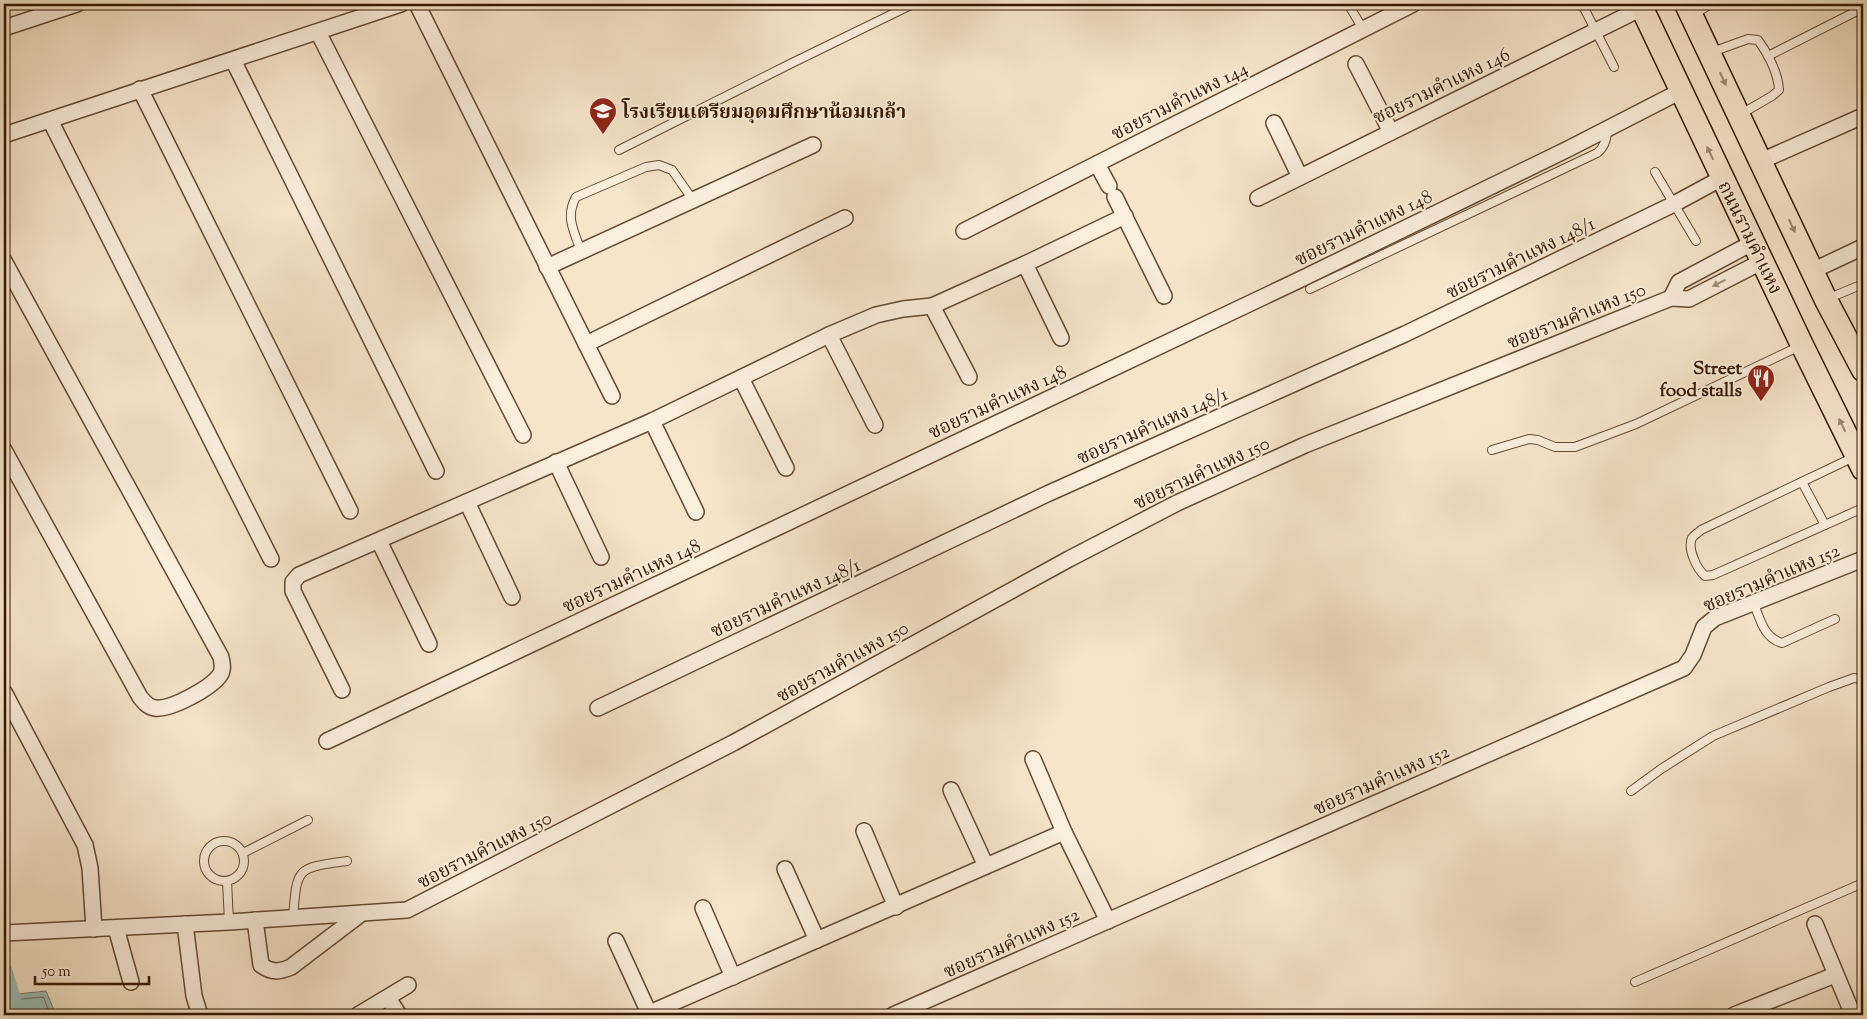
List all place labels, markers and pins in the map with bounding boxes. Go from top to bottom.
school or university icon: โรงเรียนเตรียมอุดมศึกษาน้อมเกล้า [588,96,618,135]
place label: โรงเรียนเตรียมอุดมศึกษาน้อมเกล้า [621,98,906,127]
place label: Street food stalls [1659,356,1743,405]
restaurant icon: Street food stalls [1746,363,1776,402]

